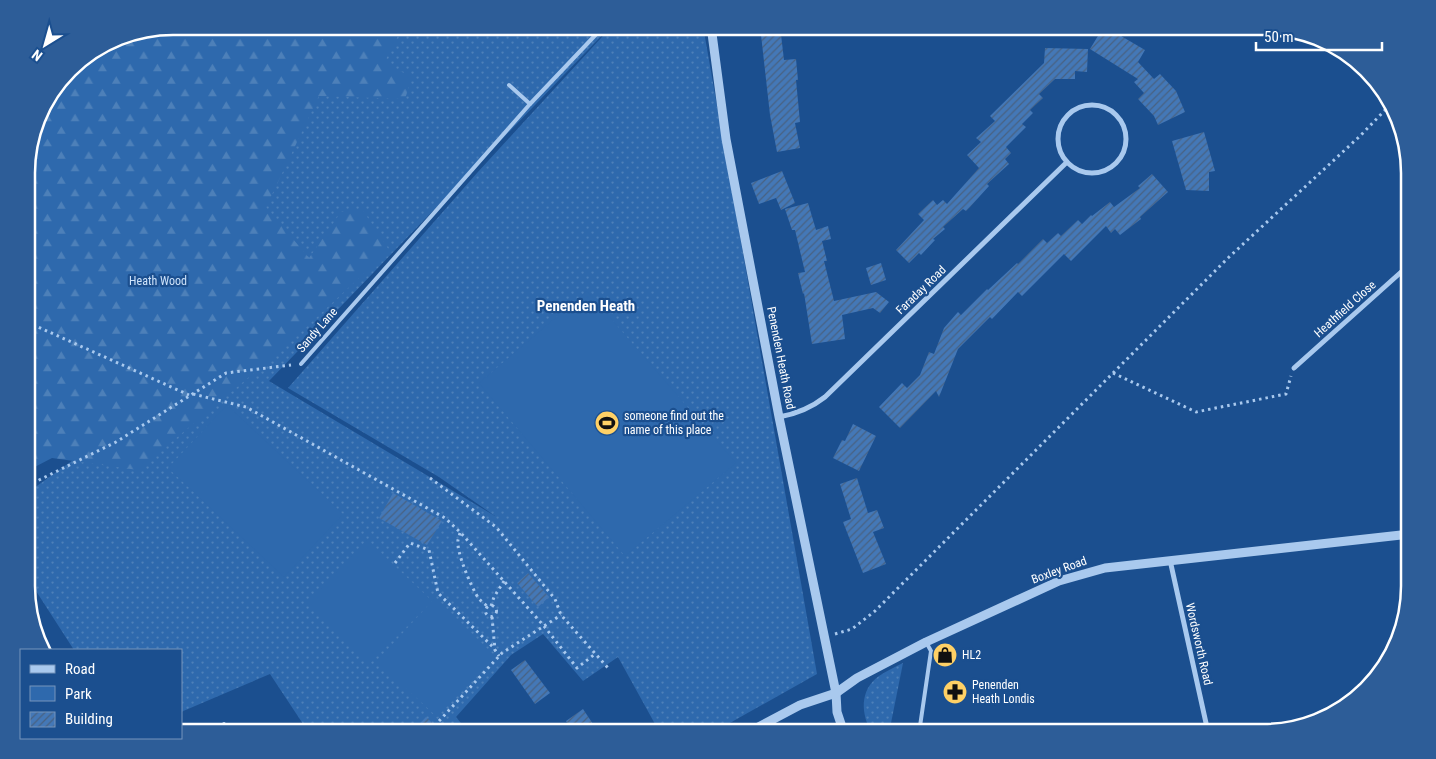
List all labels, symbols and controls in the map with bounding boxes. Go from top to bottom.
north arrow [20,20,70,70]
scale bar [1256,20,1382,52]
text: 50 m [1264,28,1294,46]
text: N [29,46,45,64]
street label: Faraday Road [893,263,949,317]
park label: Heath Wood [129,274,187,288]
street label: Heathfield Close [1311,278,1379,340]
district label: Penenden Heath [537,297,635,315]
street label: Sandy Lane [294,305,340,355]
street label: Penenden Heath Road [764,305,798,411]
place label: someone find out the name of this place [624,409,724,437]
sports icon: someone find out the name of this place [594,410,620,436]
street label: Boxley Road [1029,554,1089,586]
street label: Wordsworth Road [1183,602,1215,687]
shop icon: HL2 [932,642,958,668]
place label: HL2 [962,648,981,662]
legend [20,649,182,739]
text: Road [65,660,95,678]
place label: Penenden Heath Londis [972,678,1035,706]
pharmacy icon: Penenden Heath Londis [942,679,968,705]
text: Park [65,685,92,703]
text: Building [65,710,113,728]

